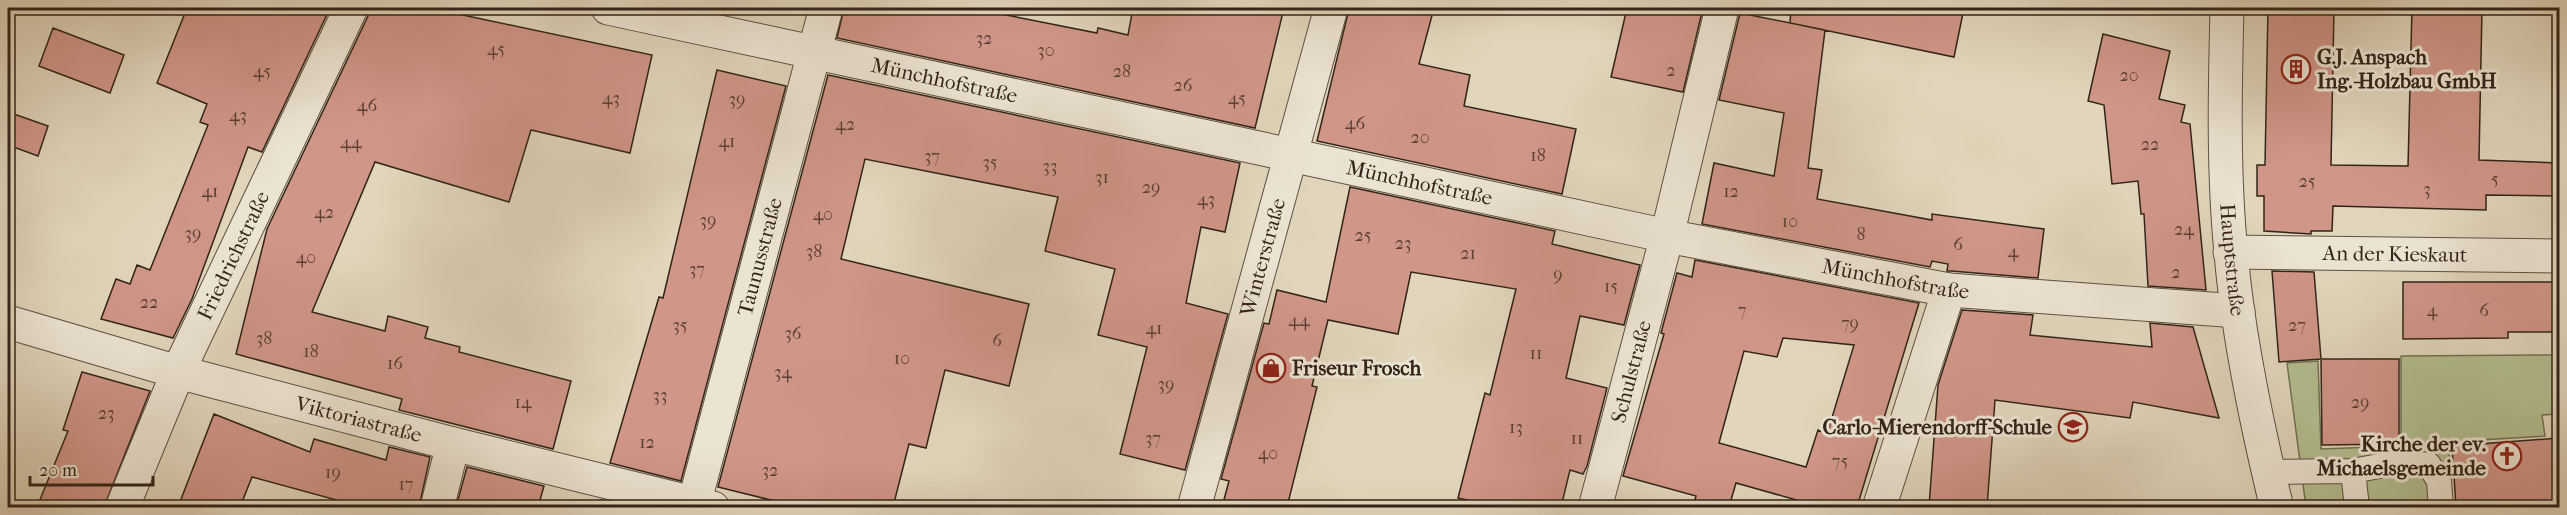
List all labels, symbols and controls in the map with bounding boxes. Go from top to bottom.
house number: 32 [976,28,992,49]
house number: 45 [487,39,505,60]
house number: 30 [1037,40,1055,61]
place label: G.J. Anspach Ing.-Holzbau GmbH [2317,45,2497,93]
street label: Münchhofstraße [869,53,1020,108]
building icon: G.J. Anspach Ing.-Holzbau GmbH [2280,53,2312,85]
house number: 2 [1666,60,1676,81]
house number: 45 [253,61,271,82]
house number: 28 [1113,61,1131,82]
house number: 20 [2119,65,2139,86]
house number: 26 [1173,75,1193,96]
house number: 43 [602,88,620,109]
house number: 45 [1228,88,1246,109]
house number: 39 [729,89,745,110]
house number: 46 [357,95,377,116]
house number: 43 [229,105,247,126]
house number: 46 [1345,113,1365,134]
house number: 42 [835,114,855,135]
house number: 20 [1410,127,1430,148]
house number: 41 [718,131,736,152]
house number: 44 [340,132,362,153]
house number: 22 [2141,134,2159,155]
house number: 18 [1530,145,1546,166]
house number: 37 [924,146,940,167]
house number: 35 [982,152,998,173]
street label: Münchhofstraße [1344,155,1495,210]
house number: 33 [1043,156,1057,177]
house number: 31 [1095,167,1109,188]
house number: 5 [2491,169,2499,190]
house number: 25 [2298,171,2316,192]
house number: 29 [1142,177,1160,198]
house number: 3 [2423,179,2431,200]
house number: 41 [201,181,219,202]
house number: 12 [1723,181,1739,202]
street label: Friedrichstraße [192,187,274,324]
house number: 43 [1197,189,1215,210]
street label: Taunusstraße [733,195,787,318]
street label: Winterstraße [1235,196,1290,320]
house number: 42 [314,202,334,223]
street label: Hauptstraße [2215,203,2250,317]
house number: 40 [813,204,833,225]
house number: 39 [700,210,716,231]
house number: 10 [1782,211,1798,232]
house number: 24 [2174,219,2194,240]
house number: 39 [185,223,201,244]
house number: 8 [1856,224,1866,245]
house number: 25 [1354,225,1372,246]
house number: 23 [1395,233,1411,254]
house number: 6 [1953,234,1963,255]
house number: 38 [806,241,822,262]
house number: 4 [2008,241,2019,262]
street label: An der Kieskaut [2321,241,2468,267]
house number: 21 [1460,243,1476,264]
house number: 40 [296,247,316,268]
street label: Münchhofstraße [1820,254,1970,303]
house number: 37 [689,259,705,280]
house number: 2 [2171,262,2181,283]
house number: 9 [1553,264,1563,285]
house number: 15 [1604,276,1618,297]
house number: 22 [140,292,158,313]
house number: 7 [1738,300,1747,321]
house number: 4 [2427,300,2438,321]
house number: 6 [2479,300,2489,321]
house number: 44 [1288,310,1310,331]
house number: 79 [1841,313,1859,334]
house number: 35 [672,315,688,336]
house number: 27 [2288,315,2306,336]
house number: 41 [1145,318,1163,339]
street label: Schulstraße [1606,318,1656,426]
house number: 36 [784,323,802,344]
house number: 38 [256,328,272,349]
house number: 6 [992,330,1002,351]
house number: 18 [303,341,319,362]
house number: 11 [1530,343,1542,364]
house number: 10 [894,348,910,369]
shop icon: Friseur Frosch [1255,352,1287,384]
house number: 16 [387,353,403,374]
place label: Friseur Frosch [1291,356,1421,380]
house number: 34 [774,362,792,383]
house number: 39 [1158,374,1174,395]
house number: 33 [653,385,667,406]
street label: Viktoriastraße [292,391,424,447]
house number: 14 [514,392,532,413]
house number: 29 [2351,392,2369,413]
house number: 23 [98,403,114,424]
school or university icon: Carlo-Mierendorff-Schule [2057,411,2089,443]
place label: Carlo-Mierendorff-Schule [1823,415,2053,439]
house number: 13 [1509,417,1523,438]
house number: 37 [1145,428,1161,449]
house number: 11 [1571,428,1583,449]
house number: 12 [639,432,655,453]
place label: Kirche der ev. Michaelsgemeinde [2316,432,2487,480]
church icon: Kirche der ev. Michaelsgemeinde [2491,440,2523,472]
house number: 40 [1258,443,1278,464]
scale bar [30,449,153,487]
house number: 75 [1832,451,1848,472]
text: 20 m [39,460,77,481]
house number: 32 [762,460,778,481]
house number: 19 [325,462,341,483]
house number: 17 [398,474,414,495]

